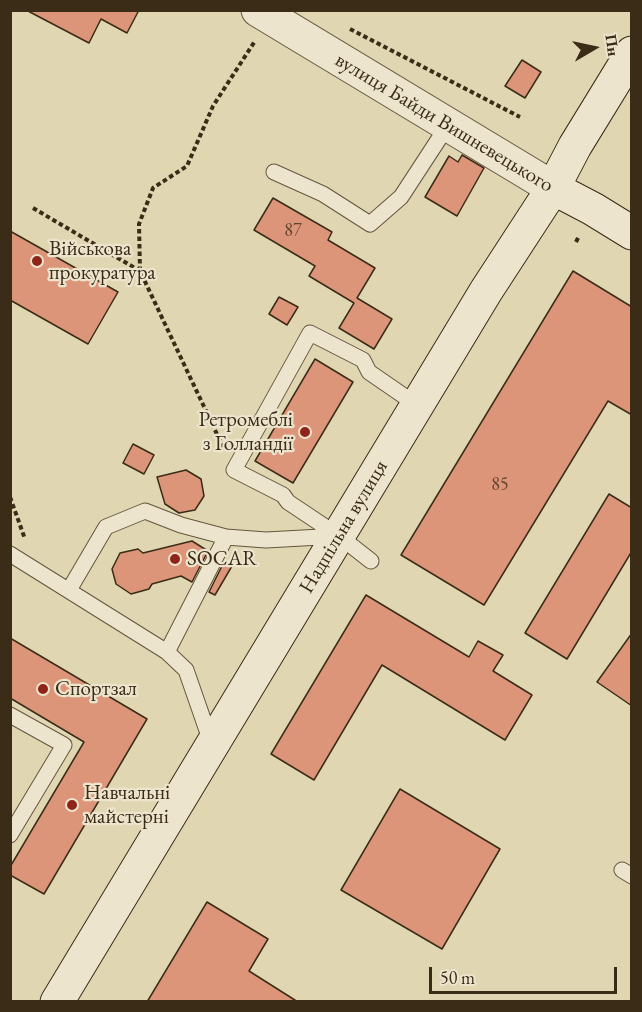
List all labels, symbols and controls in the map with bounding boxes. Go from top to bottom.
north arrow [564,18,624,78]
text: Пн [600,33,624,58]
street label: вулиця Байди Вишневецького [330,48,558,198]
house number: 87 [284,220,302,242]
place label: Військова прокуратура [49,236,156,286]
marker: Військова прокуратура [30,254,44,268]
place label: Ретромеблі з Голландії [199,407,293,457]
marker: Ретромеблі з Голландії [298,425,312,439]
street label: Надпільна вулиця [294,456,394,598]
house number: 85 [491,474,509,496]
place label: SOCAR [187,546,257,572]
marker: SOCAR [168,552,182,566]
place label: Спортзал [55,676,137,702]
marker: Спортзал [36,682,50,696]
place label: Навчальні майстерні [84,780,170,830]
marker: Навчальні майстерні [65,798,79,812]
scale bar [432,955,620,993]
text: 50 m [440,966,475,989]

